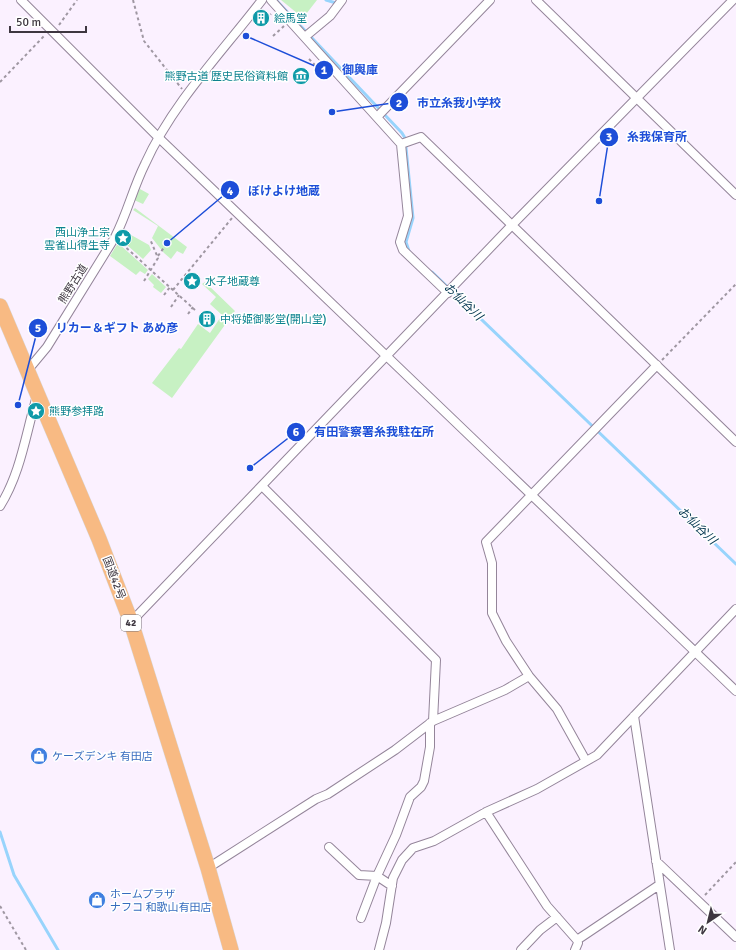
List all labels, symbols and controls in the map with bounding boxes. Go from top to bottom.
scale bar [10,8,86,34]
building icon: 絵馬堂 [251,8,271,28]
place label: 絵馬堂 [274,12,307,25]
text: 50 m [16,15,41,30]
callout: 御輿庫 [314,58,386,82]
text: 1 [321,63,328,78]
text: 御輿庫 [342,63,378,78]
museum icon: 熊野古道 歴史民俗資料館 [291,66,311,86]
place label: 熊野古道 歴史民俗資料館 [165,70,288,83]
callout: 市立糸我小学校 [389,90,509,114]
text: 2 [396,96,402,111]
text: 市立糸我小学校 [417,96,501,111]
callout: 糸我保育所 [599,125,695,149]
text: 3 [606,130,612,145]
text: 糸我保育所 [627,130,687,145]
callout: ぼけよけ地蔵 [220,178,328,202]
text: 4 [227,184,234,199]
text: ぼけよけ地蔵 [248,184,320,199]
place label: 西山浄土宗 雲雀山得生寺 [44,226,110,252]
place icon: 西山浄土宗 雲雀山得生寺 [113,228,133,248]
street label: 熊野古道 [56,262,90,306]
place icon: 水子地蔵尊 [182,271,202,291]
place label: 水子地蔵尊 [205,275,260,288]
water label: お仙谷川 [441,280,487,325]
building icon: 中将姫御影堂(開山堂) [197,309,217,329]
place label: 中将姫御影堂(開山堂) [220,313,326,326]
callout: リカー＆ギフト あめ彦 [28,316,186,340]
text: 5 [35,321,41,336]
text: リカー＆ギフト あめ彦 [56,321,178,336]
place icon: 熊野参拝路 [26,401,46,421]
place label: 熊野参拝路 [49,405,104,418]
callout: 有田警察署糸我駐在所 [286,420,442,444]
text: 6 [293,425,300,440]
text: 有田警察署糸我駐在所 [314,425,434,440]
water label: お仙谷川 [675,504,721,549]
street label: 国道42号 [100,555,128,601]
road number: 42 [121,615,141,631]
shop icon: ケーズデンキ 有田店 [29,746,49,766]
place label: ケーズデンキ 有田店 [52,750,153,763]
place label: ホームプラザ ナフコ 和歌山有田店 [110,888,211,914]
shop icon: ホームプラザ ナフコ 和歌山有田店 [87,890,107,910]
north arrow [688,902,728,942]
text: N [696,922,709,937]

